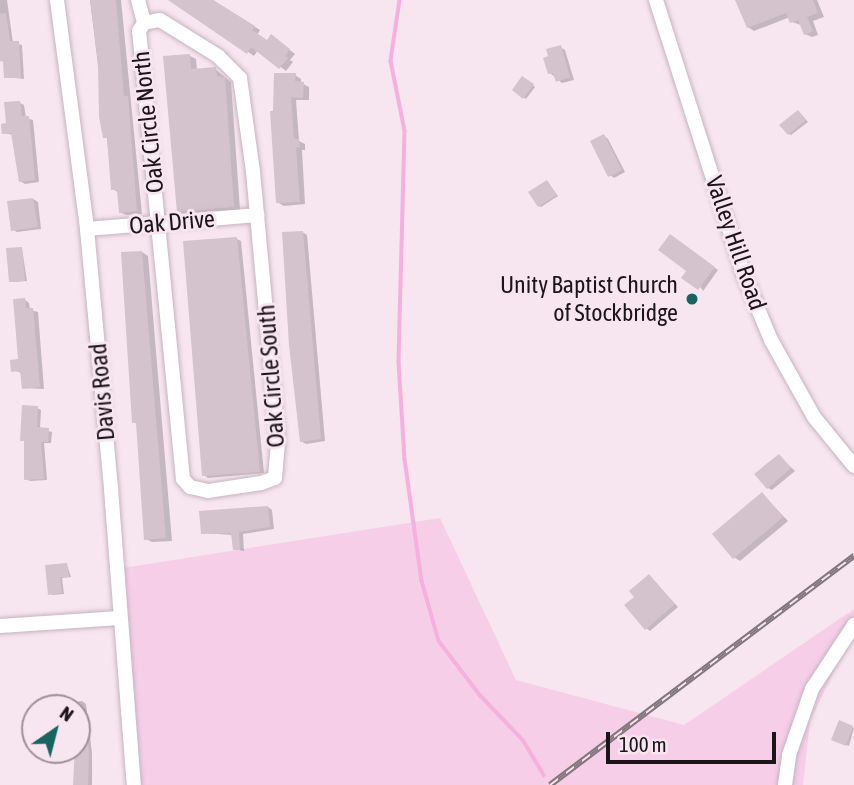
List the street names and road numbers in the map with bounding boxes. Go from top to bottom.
street label: Oak Circle North [126,50,170,194]
street label: Valley Hill Road [700,172,772,314]
street label: Oak Drive [128,204,216,240]
street label: Oak Circle South [252,304,290,448]
street label: Davis Road [83,342,121,442]

